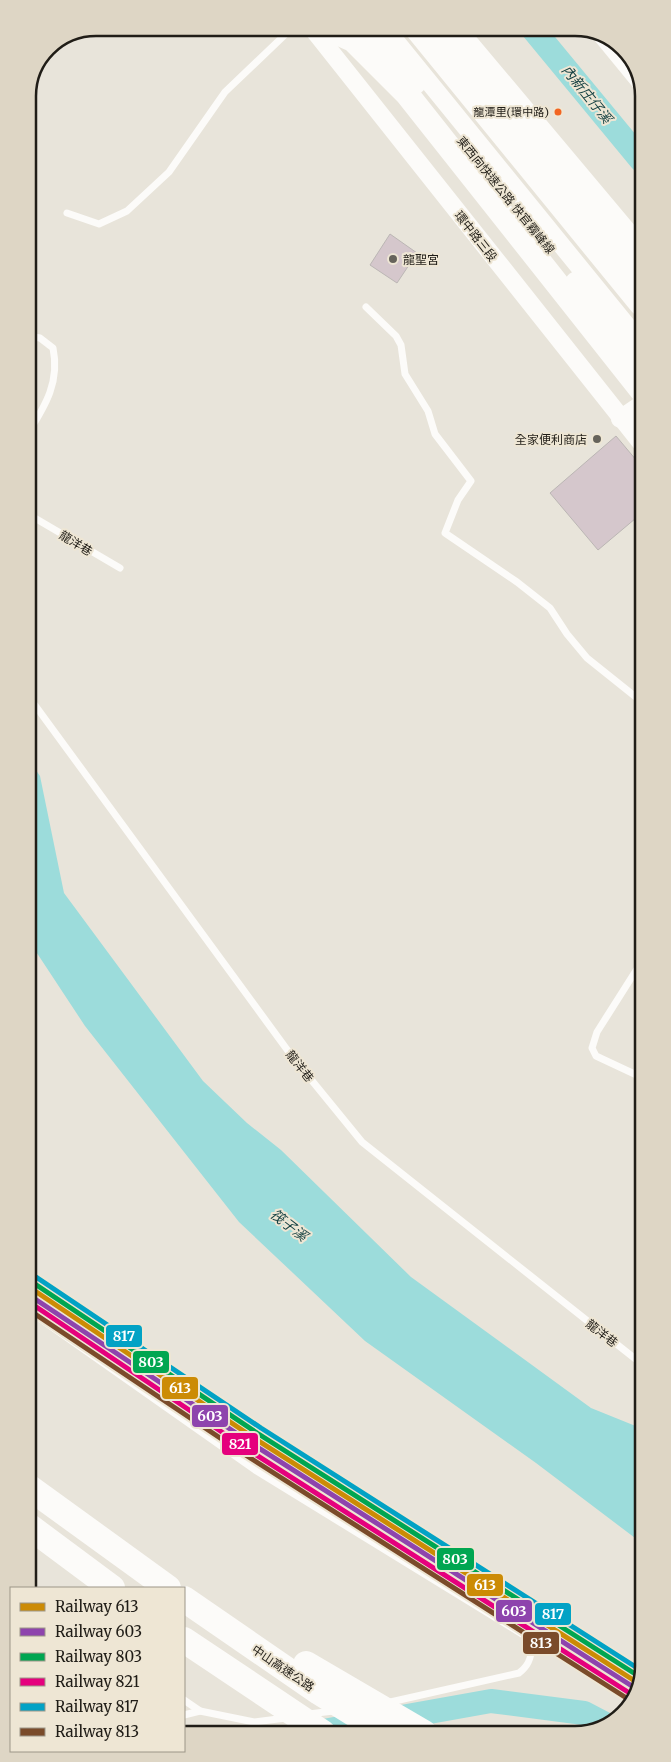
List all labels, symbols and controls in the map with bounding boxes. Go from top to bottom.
water label: 內新庄仔溪 [558,61,617,128]
place label: 龍潭里(環中路) [474,105,549,119]
marker: 龍潭里(環中路) [553,107,563,117]
street label: 東西向快速公路 快官霧峰線 [454,133,558,257]
street label: 環中路三段 [452,208,500,264]
place label: 龍聖宮 [403,252,439,267]
marker: 龍聖宮 [387,253,399,265]
place label: 全家便利商店 [515,432,587,447]
marker: 全家便利商店 [591,433,603,445]
street label: 龍洋巷 [57,527,95,559]
street label: 龍洋巷 [283,1047,317,1085]
water label: 筏子溪 [267,1205,313,1246]
street label: 龍洋巷 [583,1316,621,1350]
line badge: 817 [105,1324,143,1348]
text: 817 [113,1327,135,1345]
line badge: 803 [132,1350,170,1374]
text: 803 [138,1353,164,1371]
line badge: 613 [161,1376,199,1400]
text: 613 [169,1379,191,1397]
line badge: 603 [191,1404,229,1428]
text: 603 [197,1407,223,1425]
line badge: 821 [221,1432,259,1456]
text: 821 [229,1435,252,1453]
line badge: 803 [436,1547,475,1571]
text: 803 [442,1550,468,1568]
line badge: 613 [466,1573,504,1597]
text: 613 [474,1576,496,1594]
legend [10,1587,185,1752]
text: Railway 613 [55,1597,139,1616]
line badge: 603 [495,1599,533,1623]
text: 603 [501,1602,527,1620]
line badge: 817 [534,1602,572,1626]
text: 817 [542,1605,564,1623]
text: Railway 603 [55,1622,142,1641]
line badge: 813 [522,1631,560,1655]
text: 813 [530,1634,552,1652]
street label: 中山高速公路 [249,1642,317,1694]
text: Railway 803 [55,1647,142,1666]
text: Railway 821 [55,1672,140,1691]
text: Railway 817 [55,1697,139,1716]
text: Railway 813 [55,1722,139,1741]

